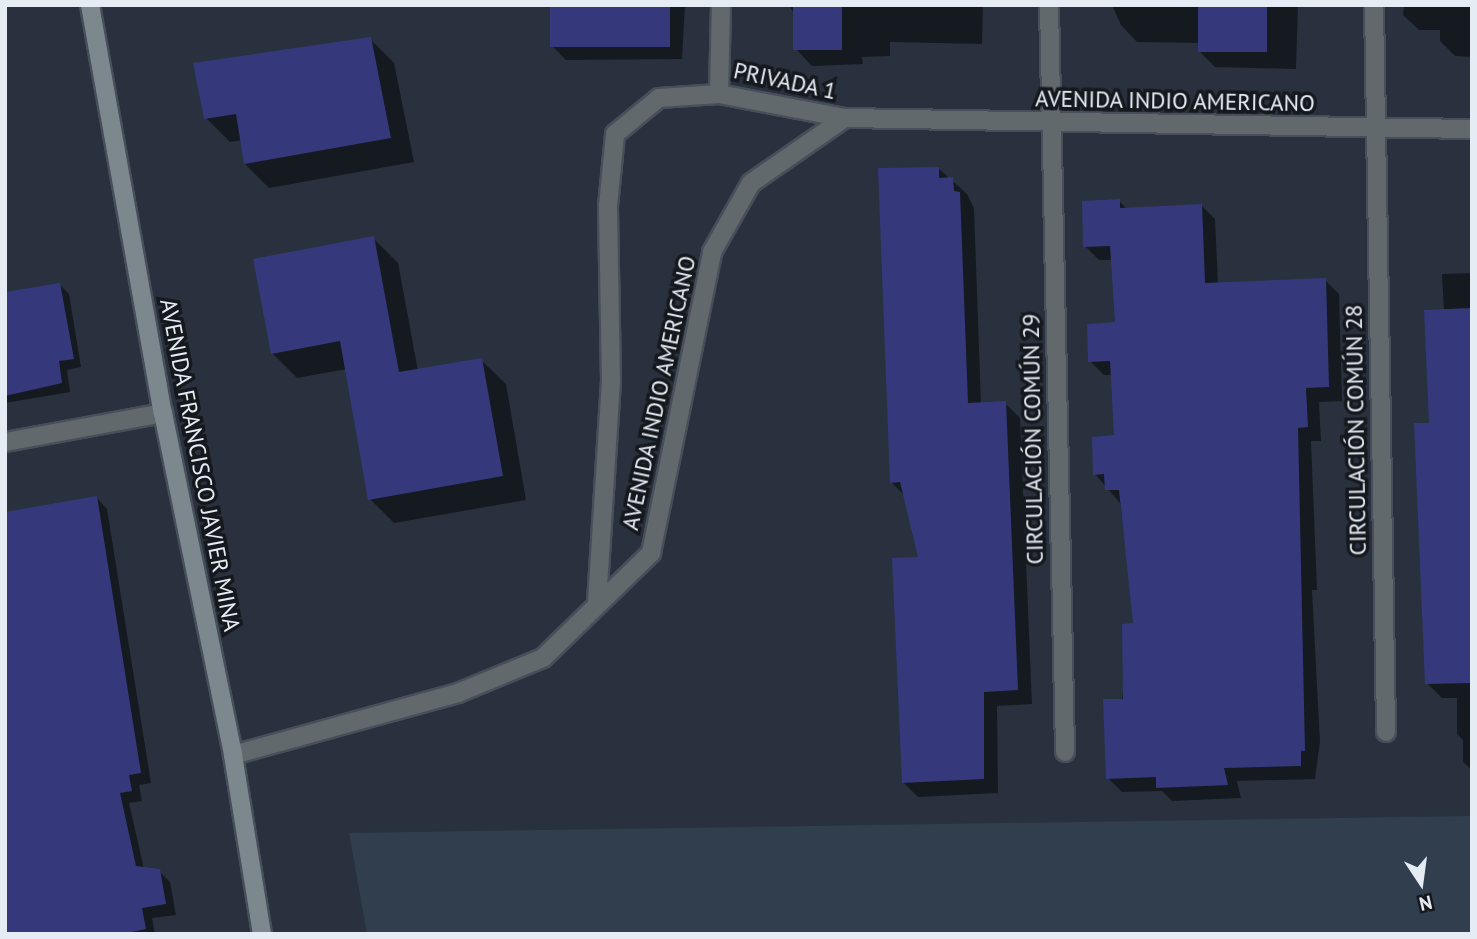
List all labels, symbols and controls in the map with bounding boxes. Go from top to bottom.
street label: PRIVADA 1 [731,57,839,105]
street label: AVENIDA INDIO AMERICANO [1034,85,1316,117]
street label: AVENIDA INDIO AMERICANO [616,253,702,533]
street label: AVENIDA FRANCISCO JAVIER MINA [154,296,246,634]
street label: CIRCULACIÓN COMÚN 28 [1340,304,1372,556]
street label: CIRCULACIÓN COMÚN 29 [1017,313,1049,565]
north arrow [1386,848,1456,918]
text: N [1417,890,1435,917]

